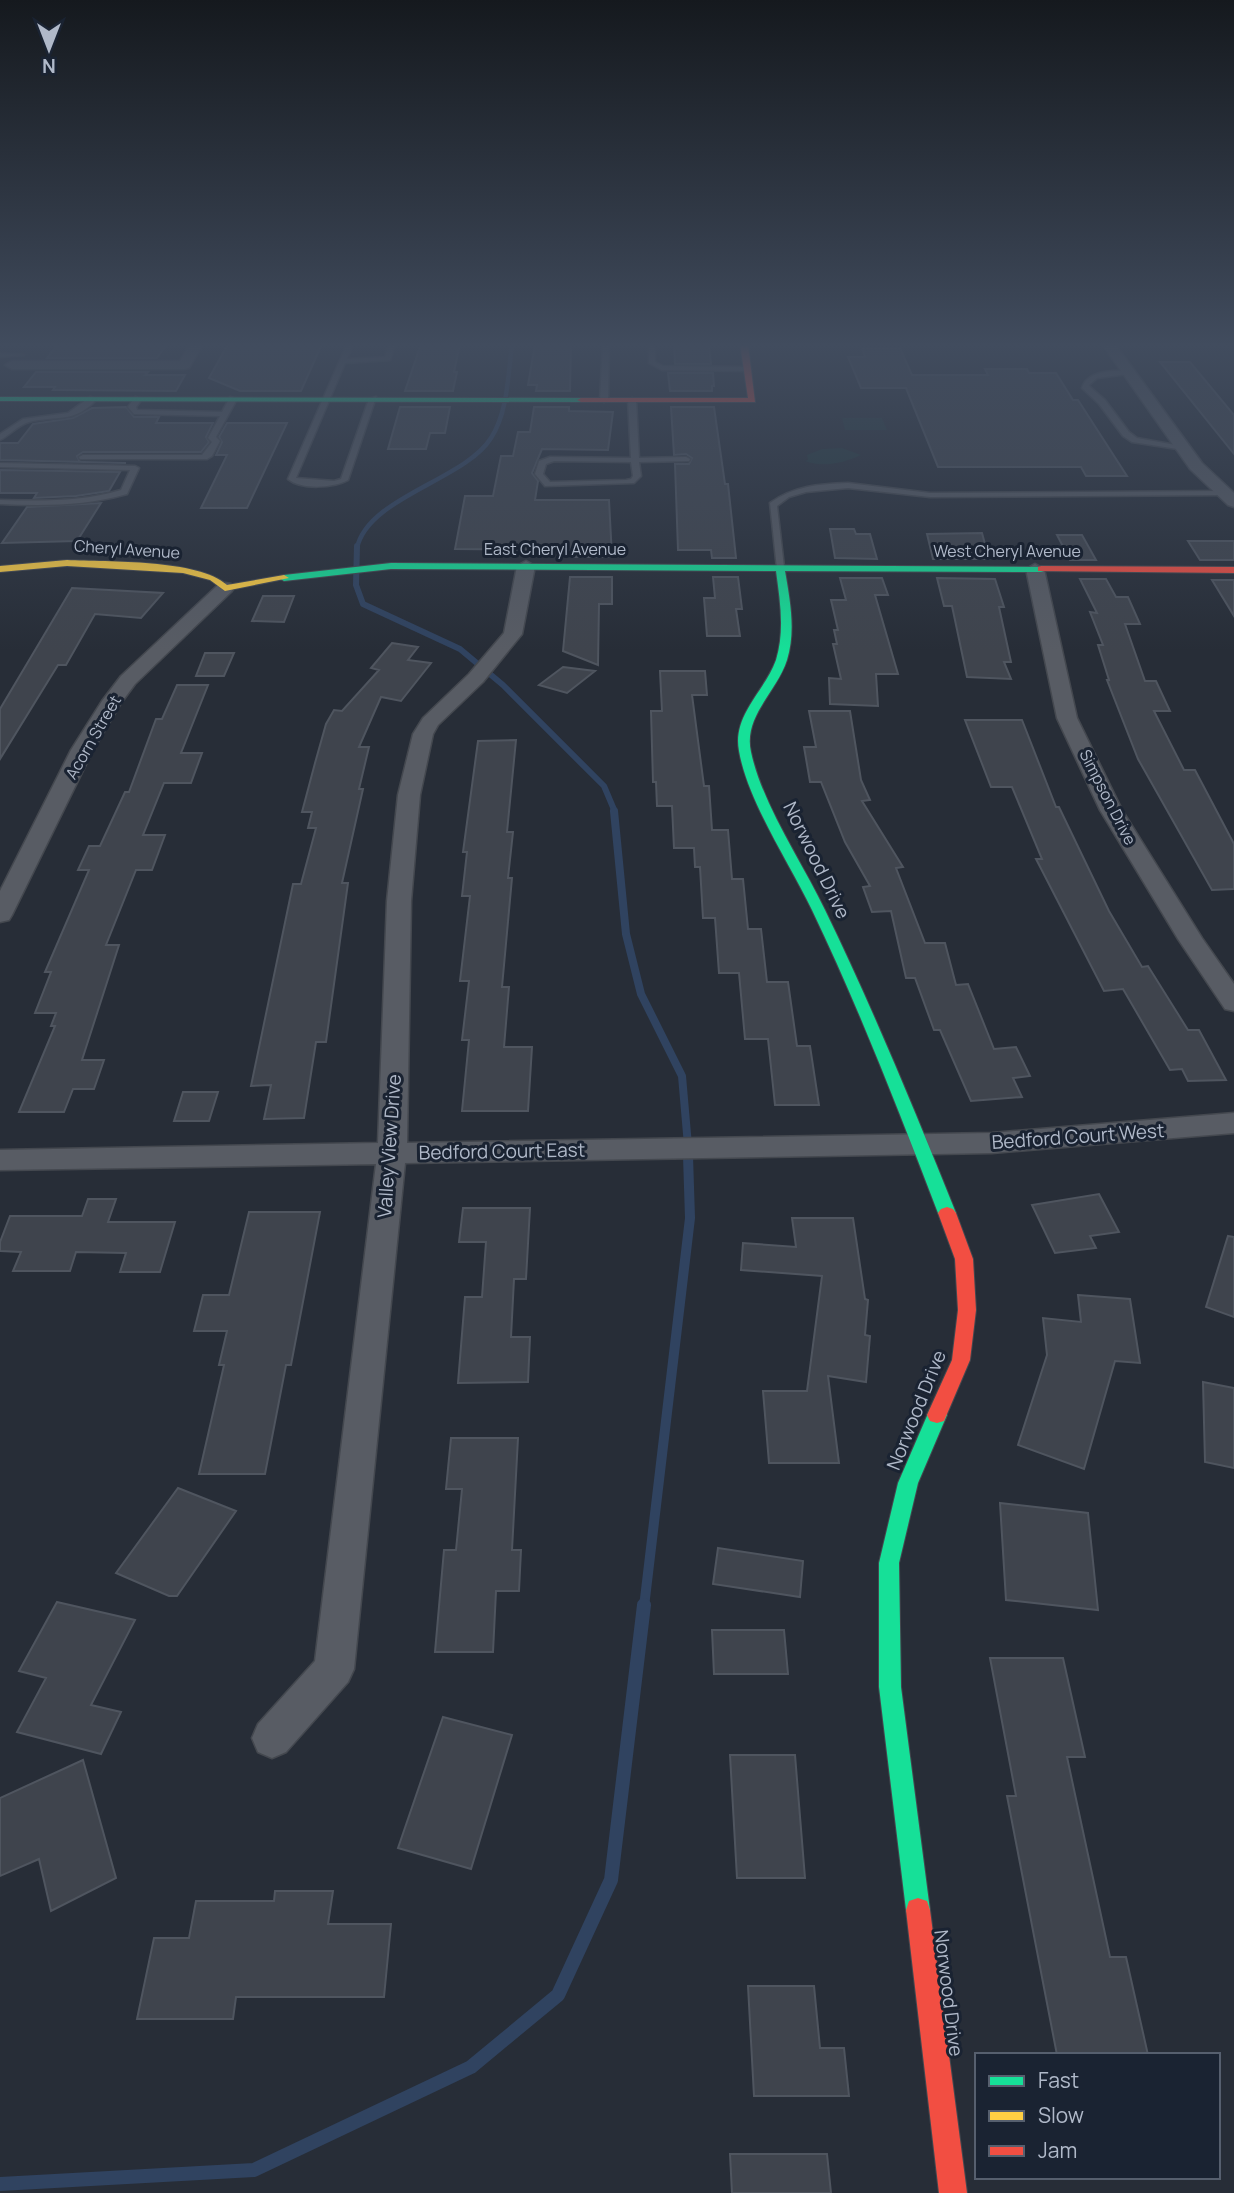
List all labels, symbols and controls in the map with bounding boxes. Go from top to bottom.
north arrow [14,14,84,84]
text: N [42,53,56,79]
street label: Cheryl Avenue [73,534,181,564]
street label: East Cheryl Avenue [484,538,626,560]
street label: West Cheryl Avenue [933,540,1081,562]
street label: Acorn Street [60,691,126,783]
street label: Simpson Drive [1074,745,1142,849]
street label: Norwood Drive [777,797,857,923]
street label: Valley View Drive [371,1073,407,1219]
street label: Bedford Court West [991,1117,1165,1155]
street label: Bedford Court East [418,1137,586,1165]
street label: Norwood Drive [880,1346,952,1474]
street label: Norwood Drive [928,1928,970,2058]
legend [975,2053,1220,2179]
text: Fast [1038,2066,1079,2094]
text: Slow [1038,2101,1084,2129]
text: Jam [1038,2136,1077,2164]

